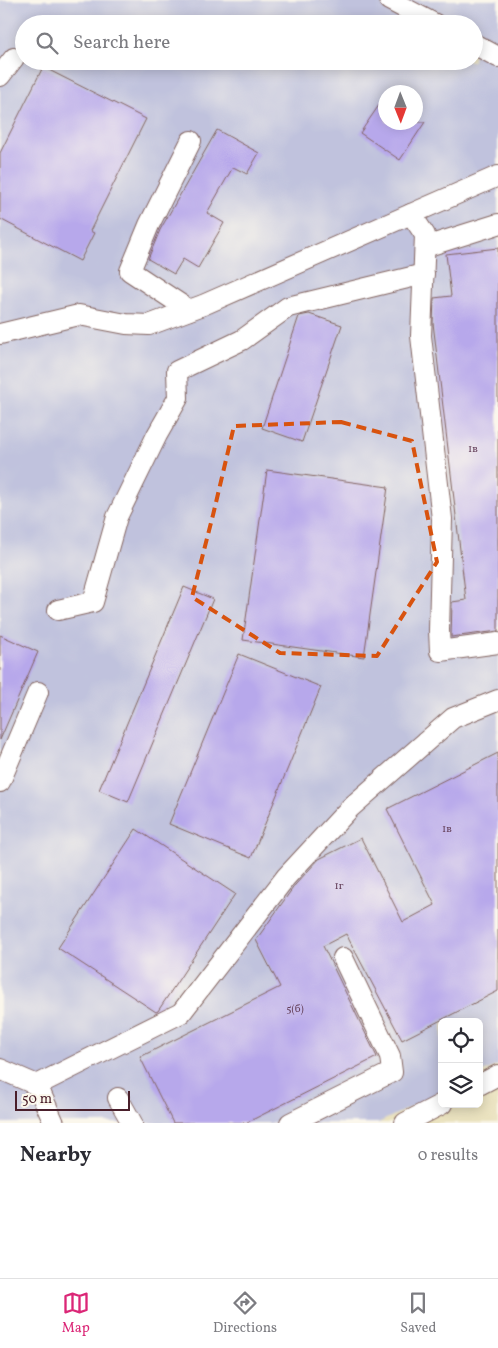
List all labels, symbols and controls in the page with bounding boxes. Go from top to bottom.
search box [15,15,483,70]
icon: search [33,29,61,57]
text: Search here [73,30,170,56]
north arrow [378,85,423,130]
house number: 1в [468,442,478,457]
house number: 1в [442,822,452,837]
house number: 1г [334,879,344,894]
house number: 5(б) [286,1002,304,1017]
map controls [438,1018,483,1108]
button: locate [438,1018,483,1063]
button: layers [438,1063,483,1108]
scale bar [15,1088,130,1111]
text: 50 m [22,1090,52,1109]
text: Nearby [20,1141,91,1170]
text: 0 results [418,1145,478,1167]
tab: Map [62,1289,90,1338]
tab: Directions [213,1289,277,1338]
tab: Saved [400,1289,436,1338]

